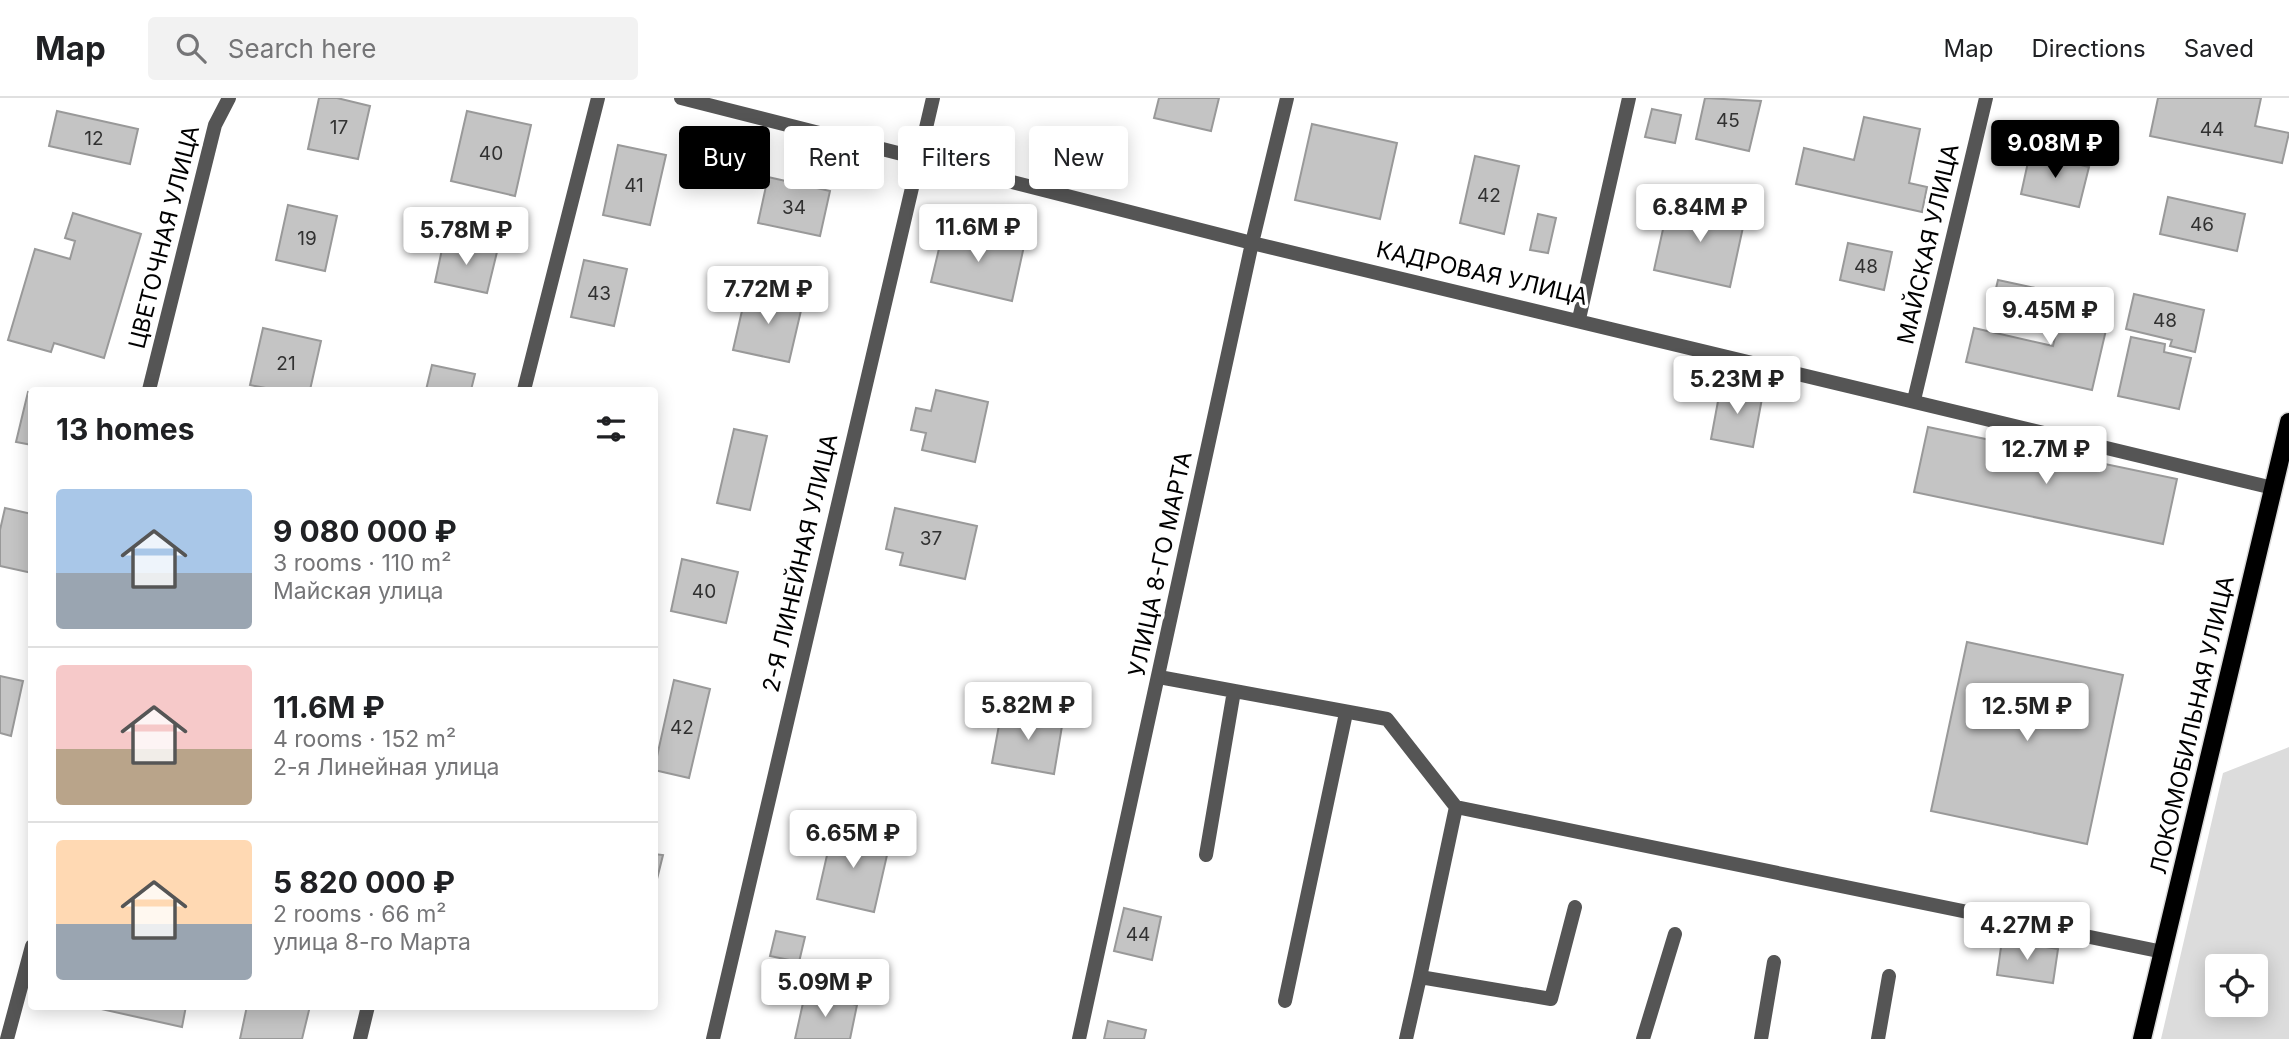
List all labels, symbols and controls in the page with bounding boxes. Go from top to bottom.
search box [148,17,638,80]
text: Map [35,28,106,68]
icon: search [172,29,210,67]
text: Search here [228,33,376,64]
text: Map [1944,34,1993,63]
text: Directions [2031,34,2146,63]
text: Saved [2184,34,2254,63]
house number: 45 [1716,109,1740,132]
house number: 17 [330,116,348,139]
house number: 44 [2200,118,2224,141]
pin: 9.08M ₽ [1990,120,2120,180]
street label: ЦВЕТОЧНАЯ УЛИЦА [123,122,205,351]
chip: Buy [679,126,770,189]
chip: Rent [784,126,884,189]
chip: Filters [898,126,1015,189]
chip: New [1029,126,1128,189]
house number: 12 [84,127,104,150]
text: 9.08M ₽ [2007,129,2103,157]
street label: МАЙСКАЯ УЛИЦА [1891,141,1965,347]
house number: 40 [479,142,503,165]
house number: 41 [624,174,644,197]
house number: 42 [1477,184,1501,207]
pin: 6.84M ₽ [1635,184,1765,244]
text: 6.84M ₽ [1652,193,1748,221]
house number: 34 [782,196,806,219]
pin: 11.6M ₽ [913,204,1043,264]
pin: 5.78M ₽ [401,208,531,267]
text: 11.6M ₽ [935,213,1021,241]
house number: 46 [2190,213,2214,236]
text: 5.78M ₽ [419,216,513,244]
house number: 19 [297,227,317,250]
street label: КАДРОВАЯ УЛИЦА [1374,235,1591,311]
house number: 48 [1854,255,1878,278]
pin: 7.72M ₽ [703,266,833,326]
text: 7.72M ₽ [723,275,813,303]
house number: 43 [587,282,611,305]
pin: 9.45M ₽ [1985,288,2115,347]
text: 9.45M ₽ [2002,296,2098,324]
house number: 48 [2153,309,2177,332]
house number: 21 [276,352,296,375]
pin: 5.23M ₽ [1672,356,1802,416]
text: 5.23M ₽ [1689,365,1785,393]
icon: filters [592,410,630,448]
text: 13 homes [56,411,195,447]
pin: 12.7M ₽ [1981,426,2111,486]
street label: 2-Я ЛИНЕЙНАЯ УЛИЦА [757,431,843,695]
text: 12.7M ₽ [2002,435,2090,463]
street label: УЛИЦА 8-ГО МАРТА [1122,449,1198,679]
text: 9 080 000 ₽ [273,513,457,549]
icon: home [112,517,196,601]
house number: 37 [920,527,942,550]
text: 3 rooms · 110 m² [273,549,451,577]
street label: ЛОКОМОБИЛЬНАЯ УЛИЦА [2144,573,2240,877]
text: Майская улица [273,577,443,605]
house number: 40 [692,580,716,603]
pin: 5.82M ₽ [963,682,1093,742]
pin: 12.5M ₽ [1962,684,2092,743]
text: 11.6M ₽ [273,689,385,725]
text: 5.82M ₽ [981,691,1075,719]
text: 12.5M ₽ [1982,692,2072,720]
icon: home [112,693,196,777]
house number: 42 [670,716,694,739]
text: 4 rooms · 152 m² [273,725,456,753]
text: 2-я Линейная улица [273,753,499,781]
pin: 6.65M ₽ [788,810,918,870]
text: 6.65M ₽ [806,819,900,847]
text: 5 820 000 ₽ [273,864,455,900]
icon: home [112,868,196,952]
text: 2 rooms · 66 m² [273,900,447,928]
pin: 4.27M ₽ [1962,902,2092,962]
text: 4.27M ₽ [1980,911,2074,939]
house number: 44 [1126,923,1150,946]
text: улица 8-го Марта [273,928,471,956]
map controls [2205,954,2268,1017]
button: locate [2205,954,2268,1017]
pin: 5.09M ₽ [760,960,890,1019]
text: 5.09M ₽ [777,968,873,996]

